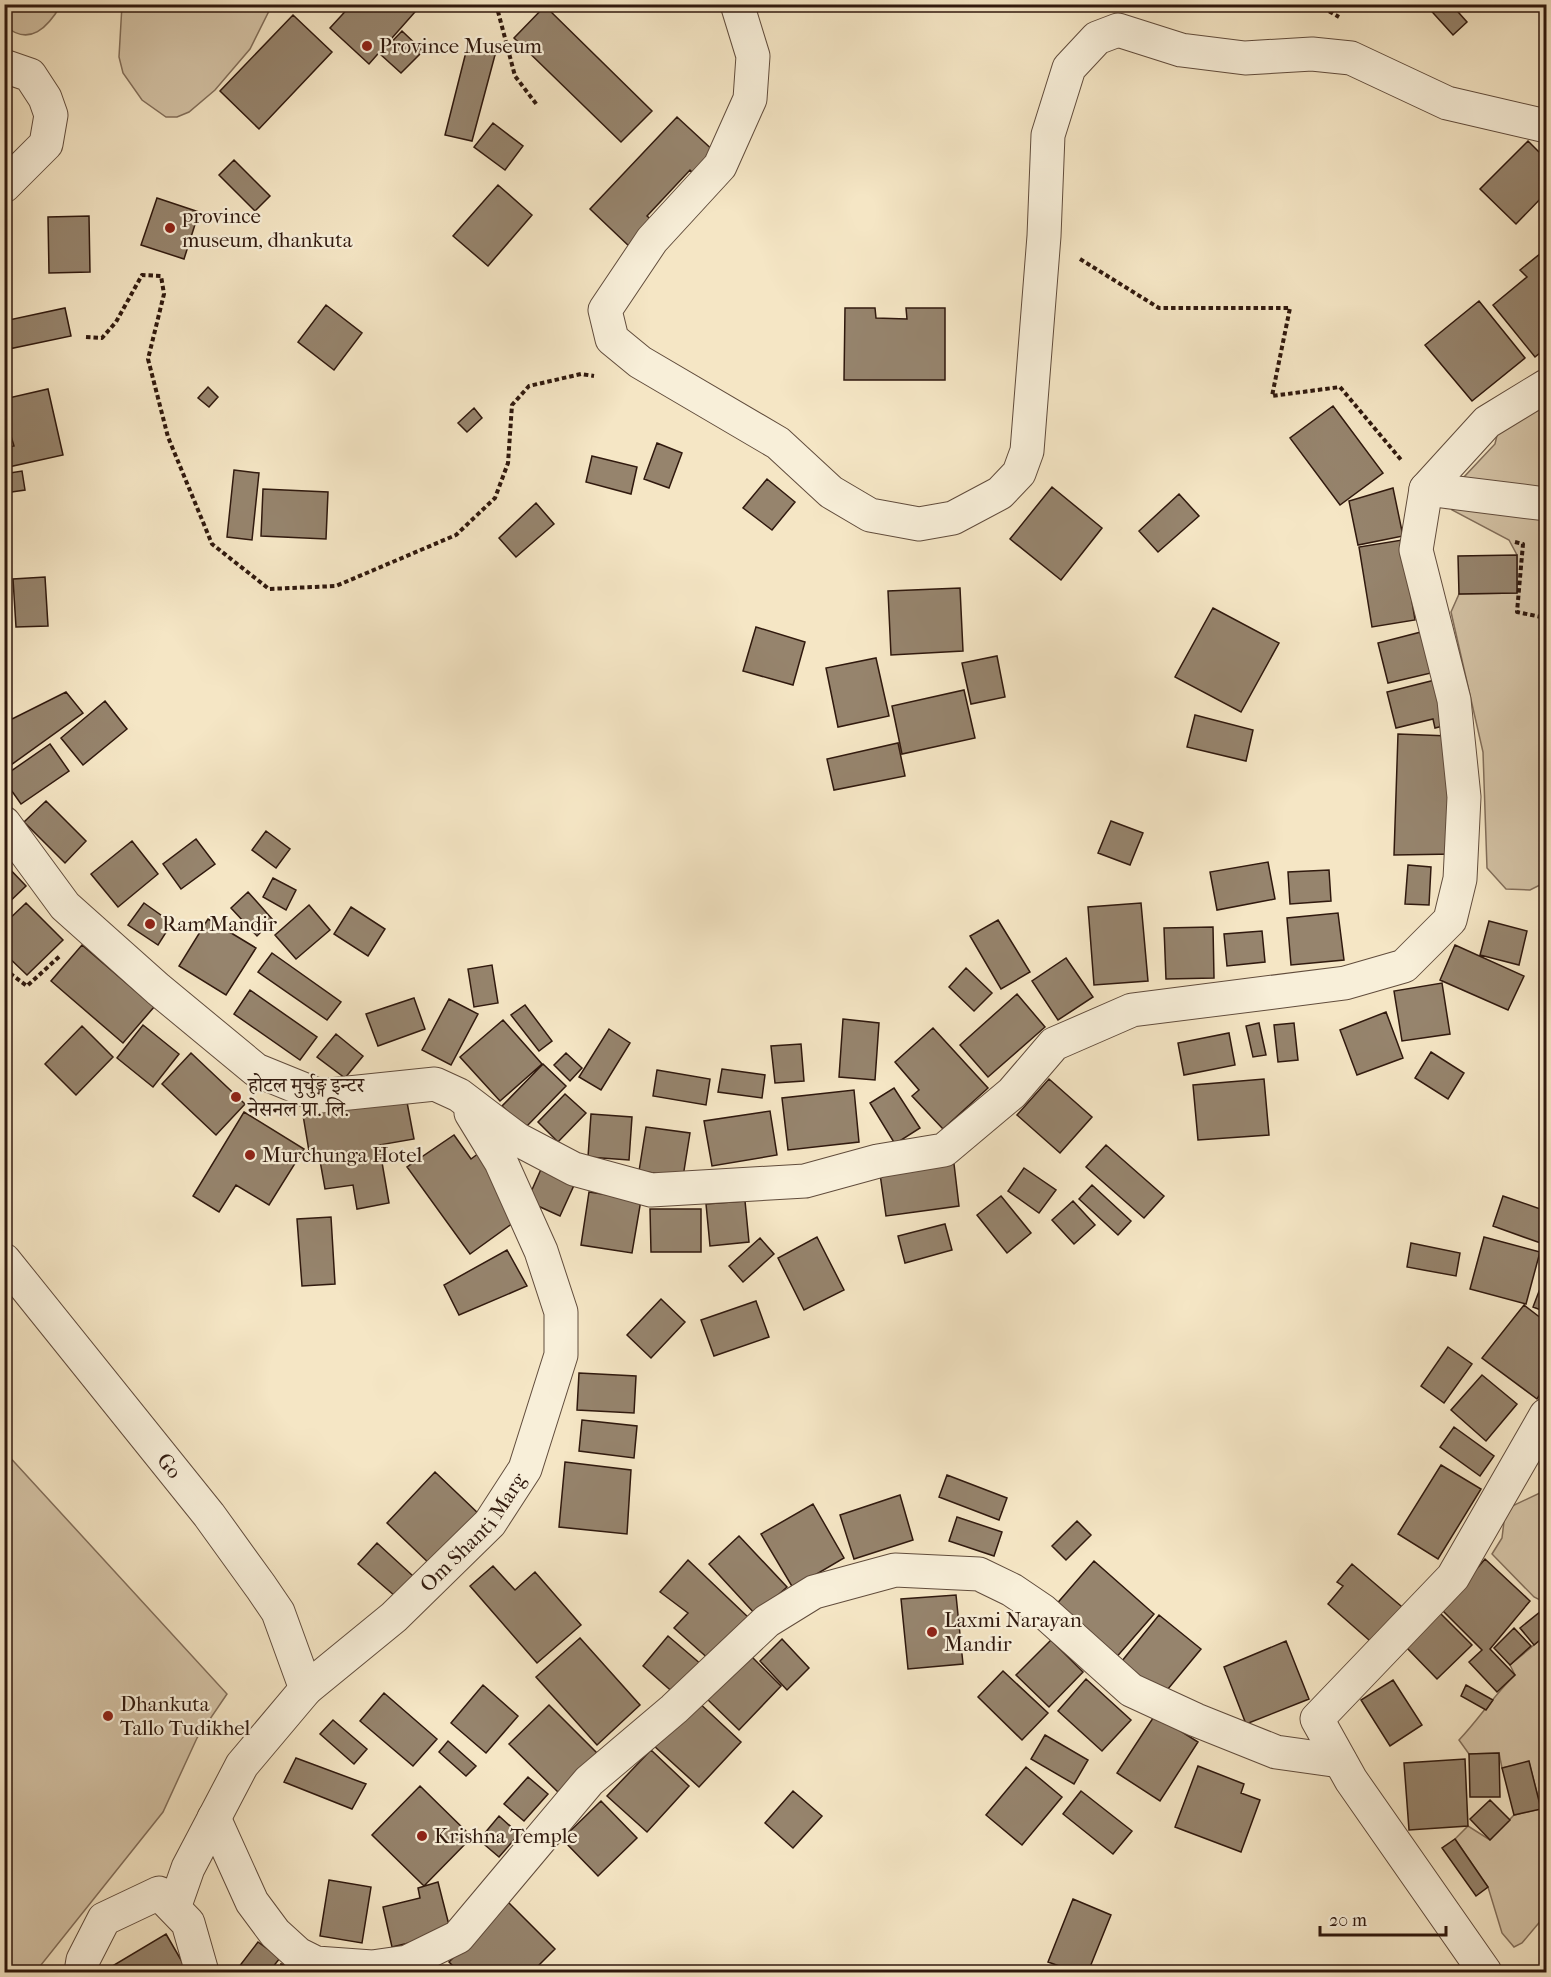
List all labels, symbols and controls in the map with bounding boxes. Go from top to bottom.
place label: Province Museum [379,34,543,58]
marker: Province Museum [360,39,374,53]
place label: province museum, dhankuta [181,204,353,252]
marker: province museum, dhankuta [163,221,177,235]
place label: Ram Mandir [162,912,277,936]
marker: Ram Mandir [143,917,157,931]
place label: होटल मुर्चुङ्ग इन्टर नेसनल प्रा. लि. [247,1073,365,1121]
marker: होटल मुर्चुङ्ग इन्टर नेसनल प्रा. लि. [229,1090,243,1104]
place label: Murchunga Hotel [262,1143,423,1167]
marker: Murchunga Hotel [243,1148,257,1162]
street label: Go [152,1448,187,1483]
street label: Om Shanti Marg [415,1468,532,1597]
place label: Laxmi Narayan Mandir [944,1608,1082,1656]
marker: Laxmi Narayan Mandir [925,1625,939,1639]
place label: Dhankuta Tallo Tudikhel [120,1692,251,1740]
marker: Dhankuta Tallo Tudikhel [101,1709,115,1723]
place label: Krishna Temple [434,1824,578,1848]
marker: Krishna Temple [415,1829,429,1843]
scale bar [1320,1899,1446,1937]
text: 20 m [1329,1910,1367,1931]

